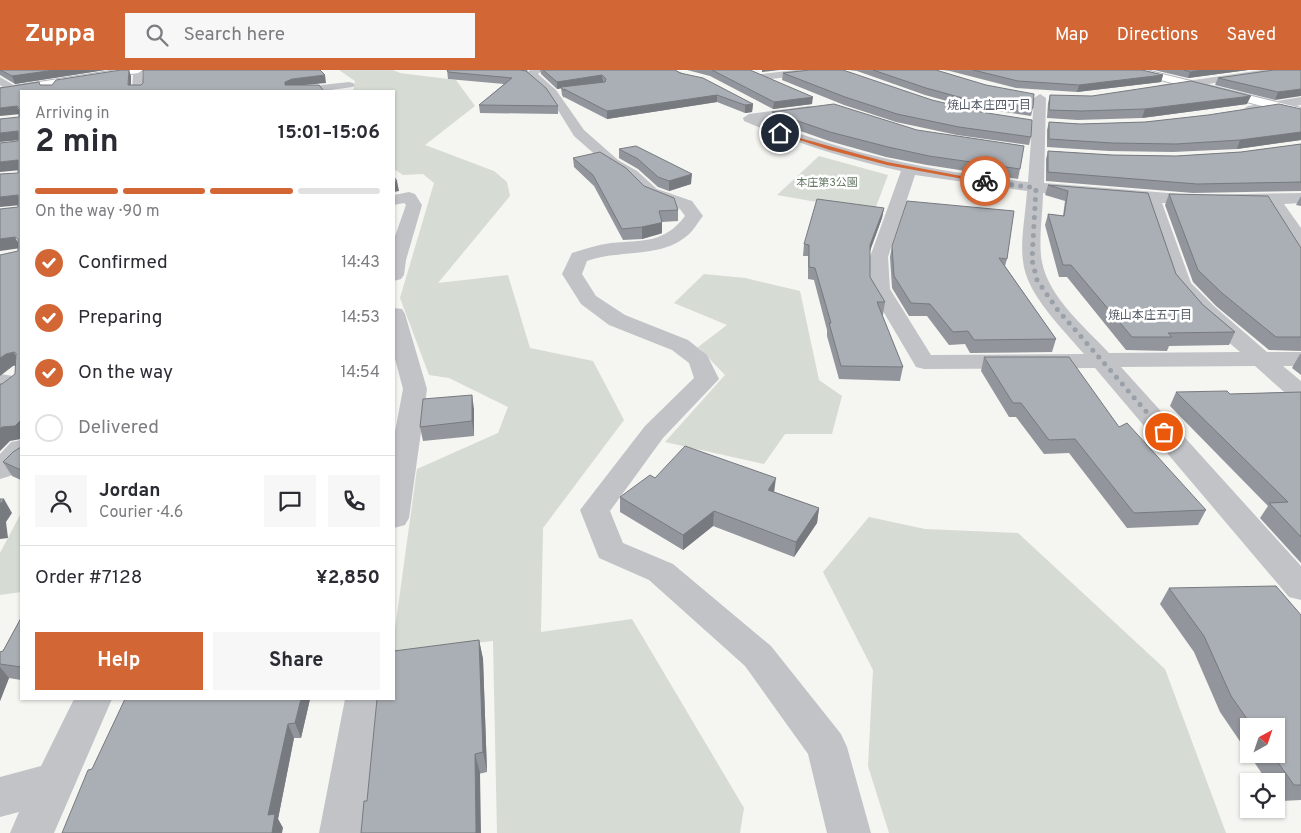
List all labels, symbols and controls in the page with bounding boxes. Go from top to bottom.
search box [125,13,475,58]
text: Zuppa [25,20,95,50]
icon: search [143,21,171,49]
text: Search here [183,23,285,47]
text: Map [1055,24,1089,47]
text: Directions [1117,24,1199,47]
text: Saved [1227,24,1276,47]
district label: 焼山本庄四丁目 [947,98,1031,114]
text: Arriving in [35,104,110,124]
pin [759,112,801,154]
icon: home [766,119,794,147]
text: 15:01–15:06 [278,121,380,145]
text: 2 min [35,123,119,163]
courier [960,156,1010,206]
icon: bike [971,167,999,195]
park label: 本庄第3公園 [796,176,858,190]
text: On the way · 90 m [35,202,160,222]
icon: check [35,249,63,277]
text: Confirmed [78,251,168,275]
text: 14:43 [341,253,380,273]
icon: check [35,304,63,332]
text: Preparing [78,306,162,330]
text: 14:53 [341,308,380,328]
district label: 焼山本庄五丁目 [1108,308,1192,324]
icon: check [35,359,63,387]
text: On the way [78,361,173,385]
text: 14:54 [341,363,380,383]
pin [1143,411,1185,453]
text: Delivered [78,416,159,440]
icon: bag [1150,418,1178,446]
button: person [35,475,87,527]
button: chat [264,475,316,527]
button: phone [328,475,380,527]
text: Jordan [99,479,161,503]
text: Courier · 4.6 [99,503,183,523]
text: Order #7128 [35,566,142,590]
text: ¥2,850 [316,566,380,590]
button: Help [35,632,203,690]
button: Share [213,632,380,690]
north arrow [1240,718,1285,762]
map controls [1240,718,1285,818]
button: locate [1240,773,1285,818]

